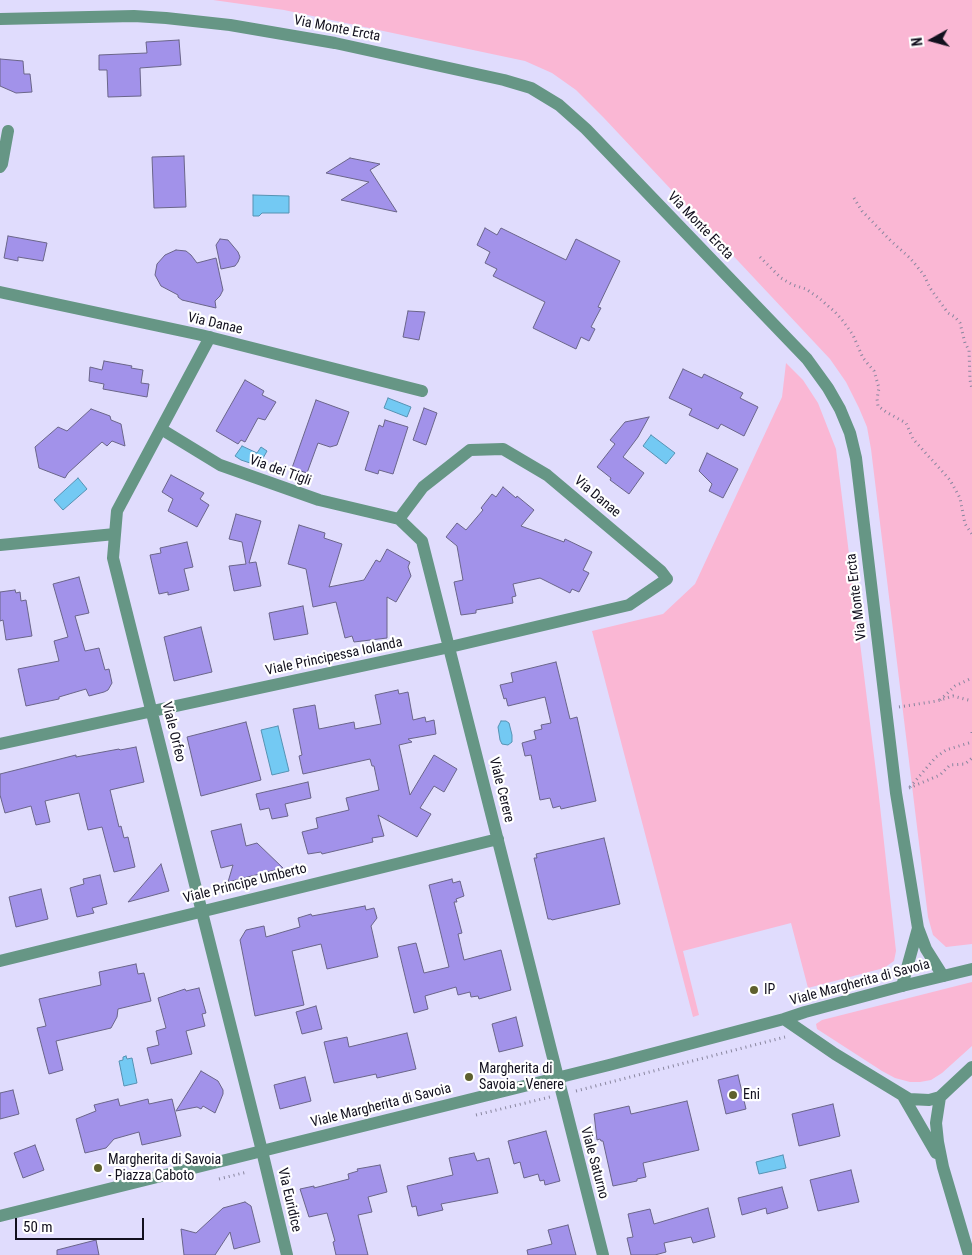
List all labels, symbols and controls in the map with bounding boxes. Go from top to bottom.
street label: Via Monte Ercta [292,12,382,46]
north arrow [907,15,957,65]
text: N [909,37,926,47]
street label: Via Monte Ercta [663,189,737,263]
street label: Via Danae [186,310,244,338]
street label: Via dei Tigli [247,452,313,490]
street label: Via Danae [570,473,624,521]
street label: Via Monte Ercta [843,552,871,642]
street label: Viale Principessa Iolanda [264,634,404,680]
street label: Viale Orfeo [157,700,189,764]
street label: Viale Cerere [485,756,517,824]
street label: Viale Principe Umberto [182,861,308,907]
street label: Viale Margherita di Savoia [788,956,932,1010]
place label: IP [764,982,775,998]
marker: IP [748,984,760,996]
place label: Margherita di Savoia - Venere [479,1061,564,1094]
marker: Margherita di Savoia - Venere [463,1071,475,1083]
street label: Viale Margherita di Savoia [309,1080,453,1132]
place label: Eni [743,1087,760,1103]
marker: Eni [727,1089,739,1101]
street label: Viale Saturno [576,1125,612,1201]
place label: Margherita di Savoia - Piazza Caboto [108,1152,221,1184]
marker: Margherita di Savoia - Piazza Caboto [92,1162,104,1174]
street label: Via Euridice [273,1166,305,1234]
scale bar [18,1208,146,1240]
text: 50 m [23,1218,53,1236]

